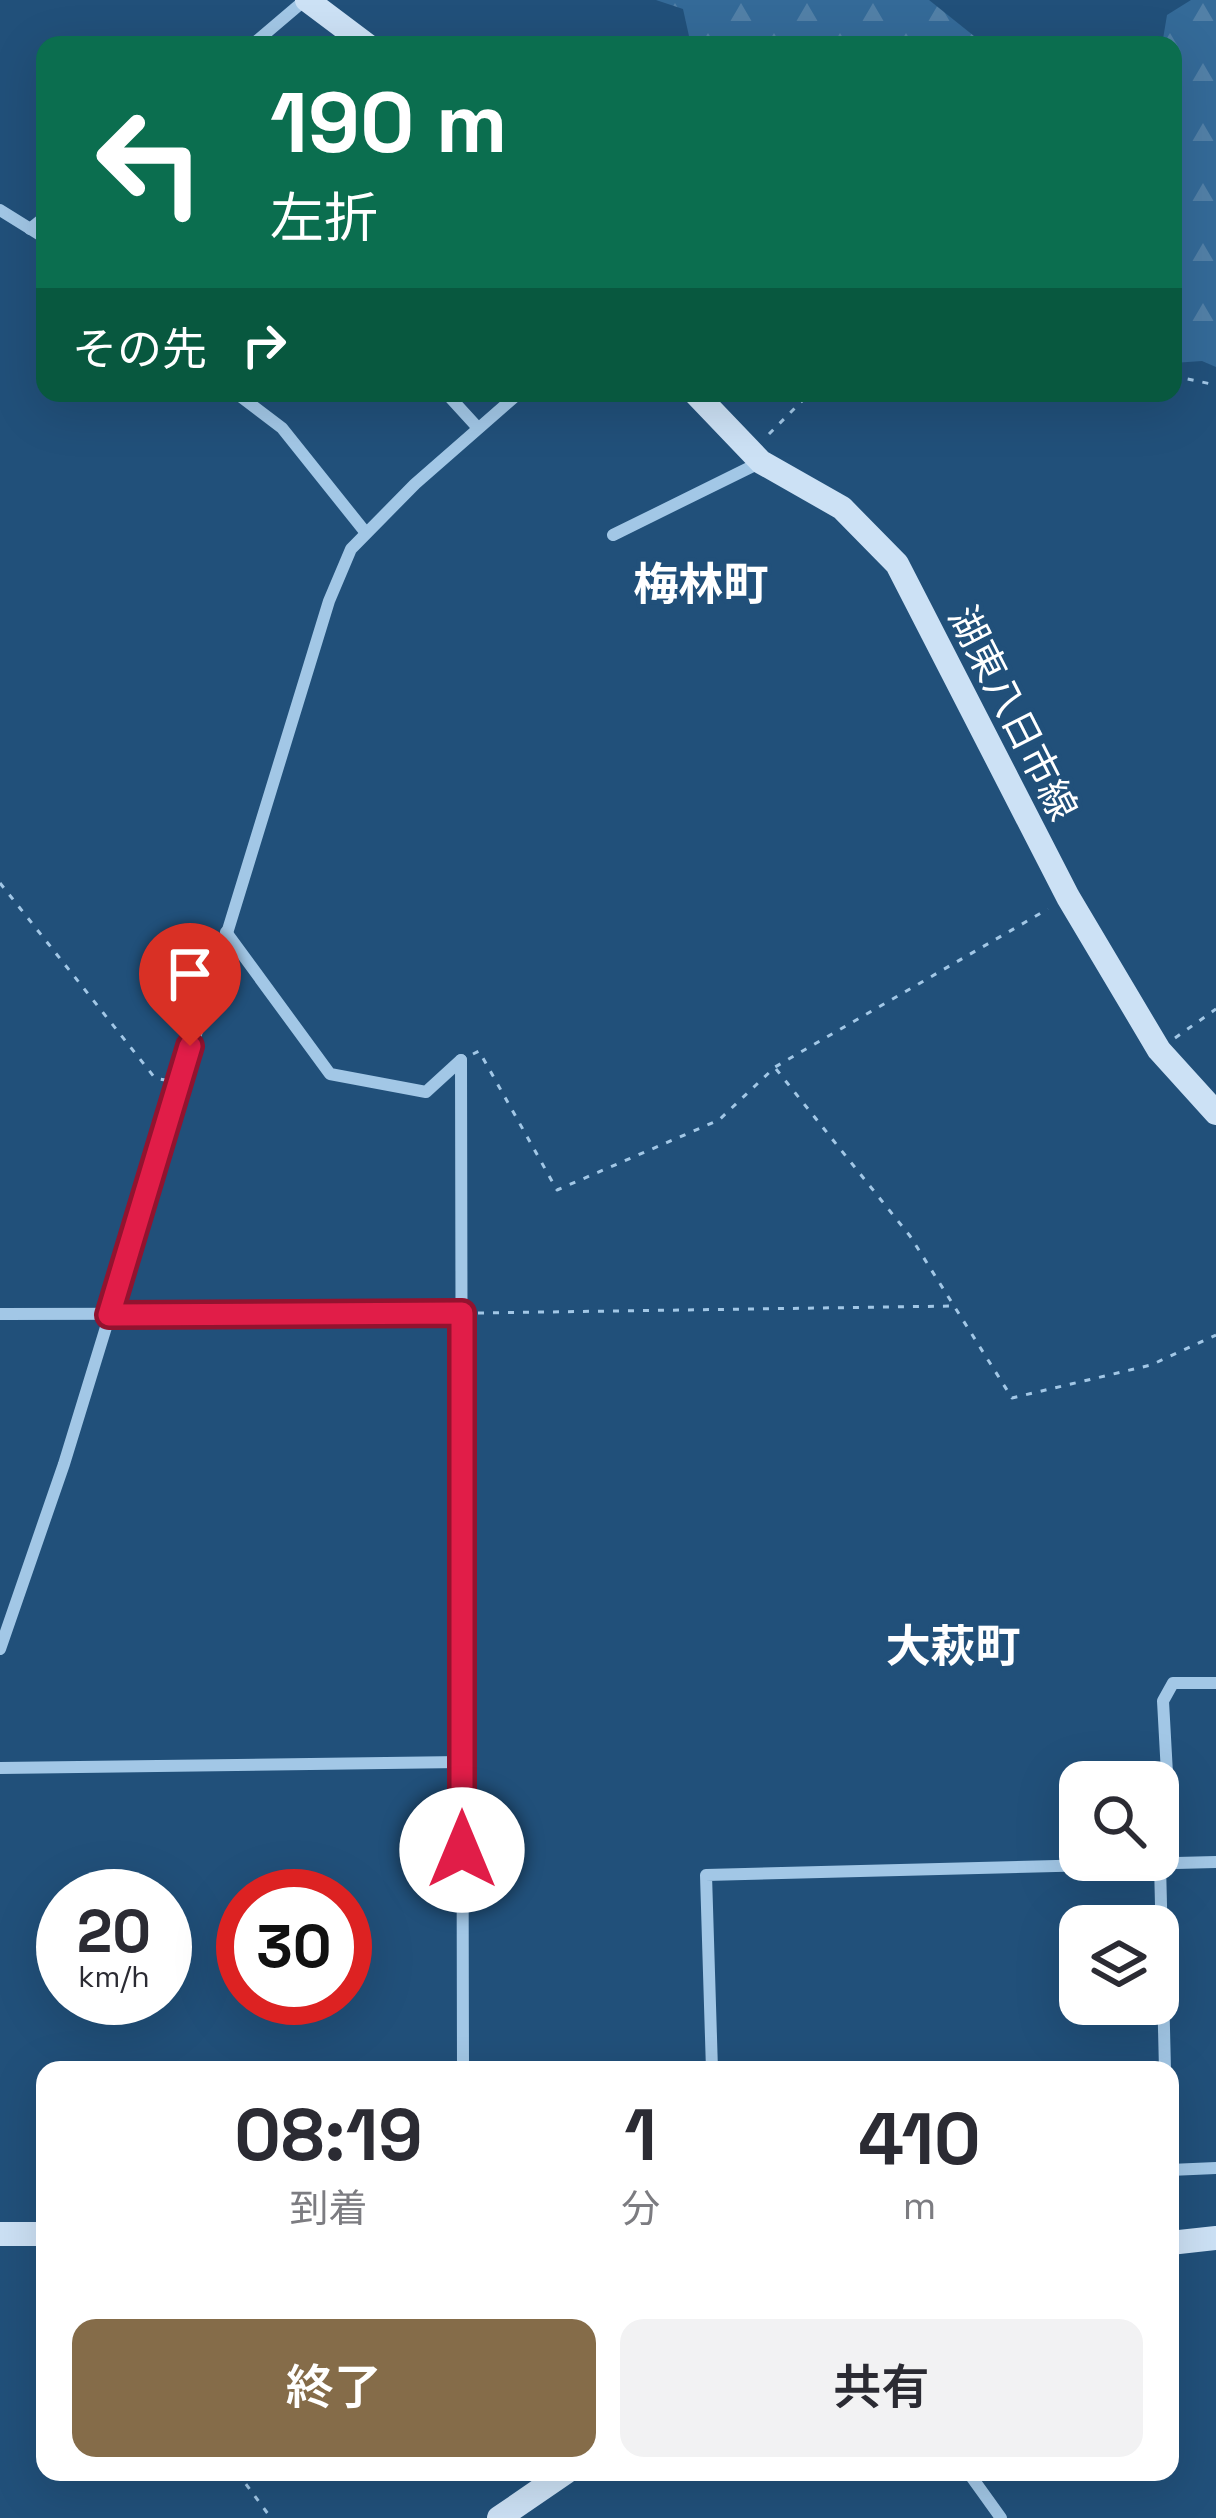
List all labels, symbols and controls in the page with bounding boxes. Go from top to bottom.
text: 190 m [270,69,507,177]
icon: left [72,84,228,240]
text: 左折 [270,184,378,253]
icon: right [231,312,297,378]
text: その先 [72,321,207,378]
district label: 梅林町 [633,556,769,613]
street label: 湖東八日市線 [938,598,1088,828]
pin [139,923,241,1046]
icon: arrive [157,941,223,1007]
district label: 大萩町 [885,1618,1021,1675]
map controls [1059,1761,1179,2025]
button: search [1059,1761,1179,1881]
position arrow [399,1787,525,1913]
speed limit sign: 30 [216,1869,372,2025]
text: 20 [77,1893,151,1970]
button: layers [1059,1905,1179,2025]
text: km/h [78,1957,150,1996]
text: 08:19 [234,2089,423,2181]
text: 1 [624,2089,657,2181]
text: 410 [858,2093,981,2185]
text: m [903,2181,936,2230]
text: 到着 [290,2184,368,2233]
text: 分 [621,2184,660,2233]
button: 終了 [72,2319,596,2457]
button: 共有 [620,2319,1143,2457]

